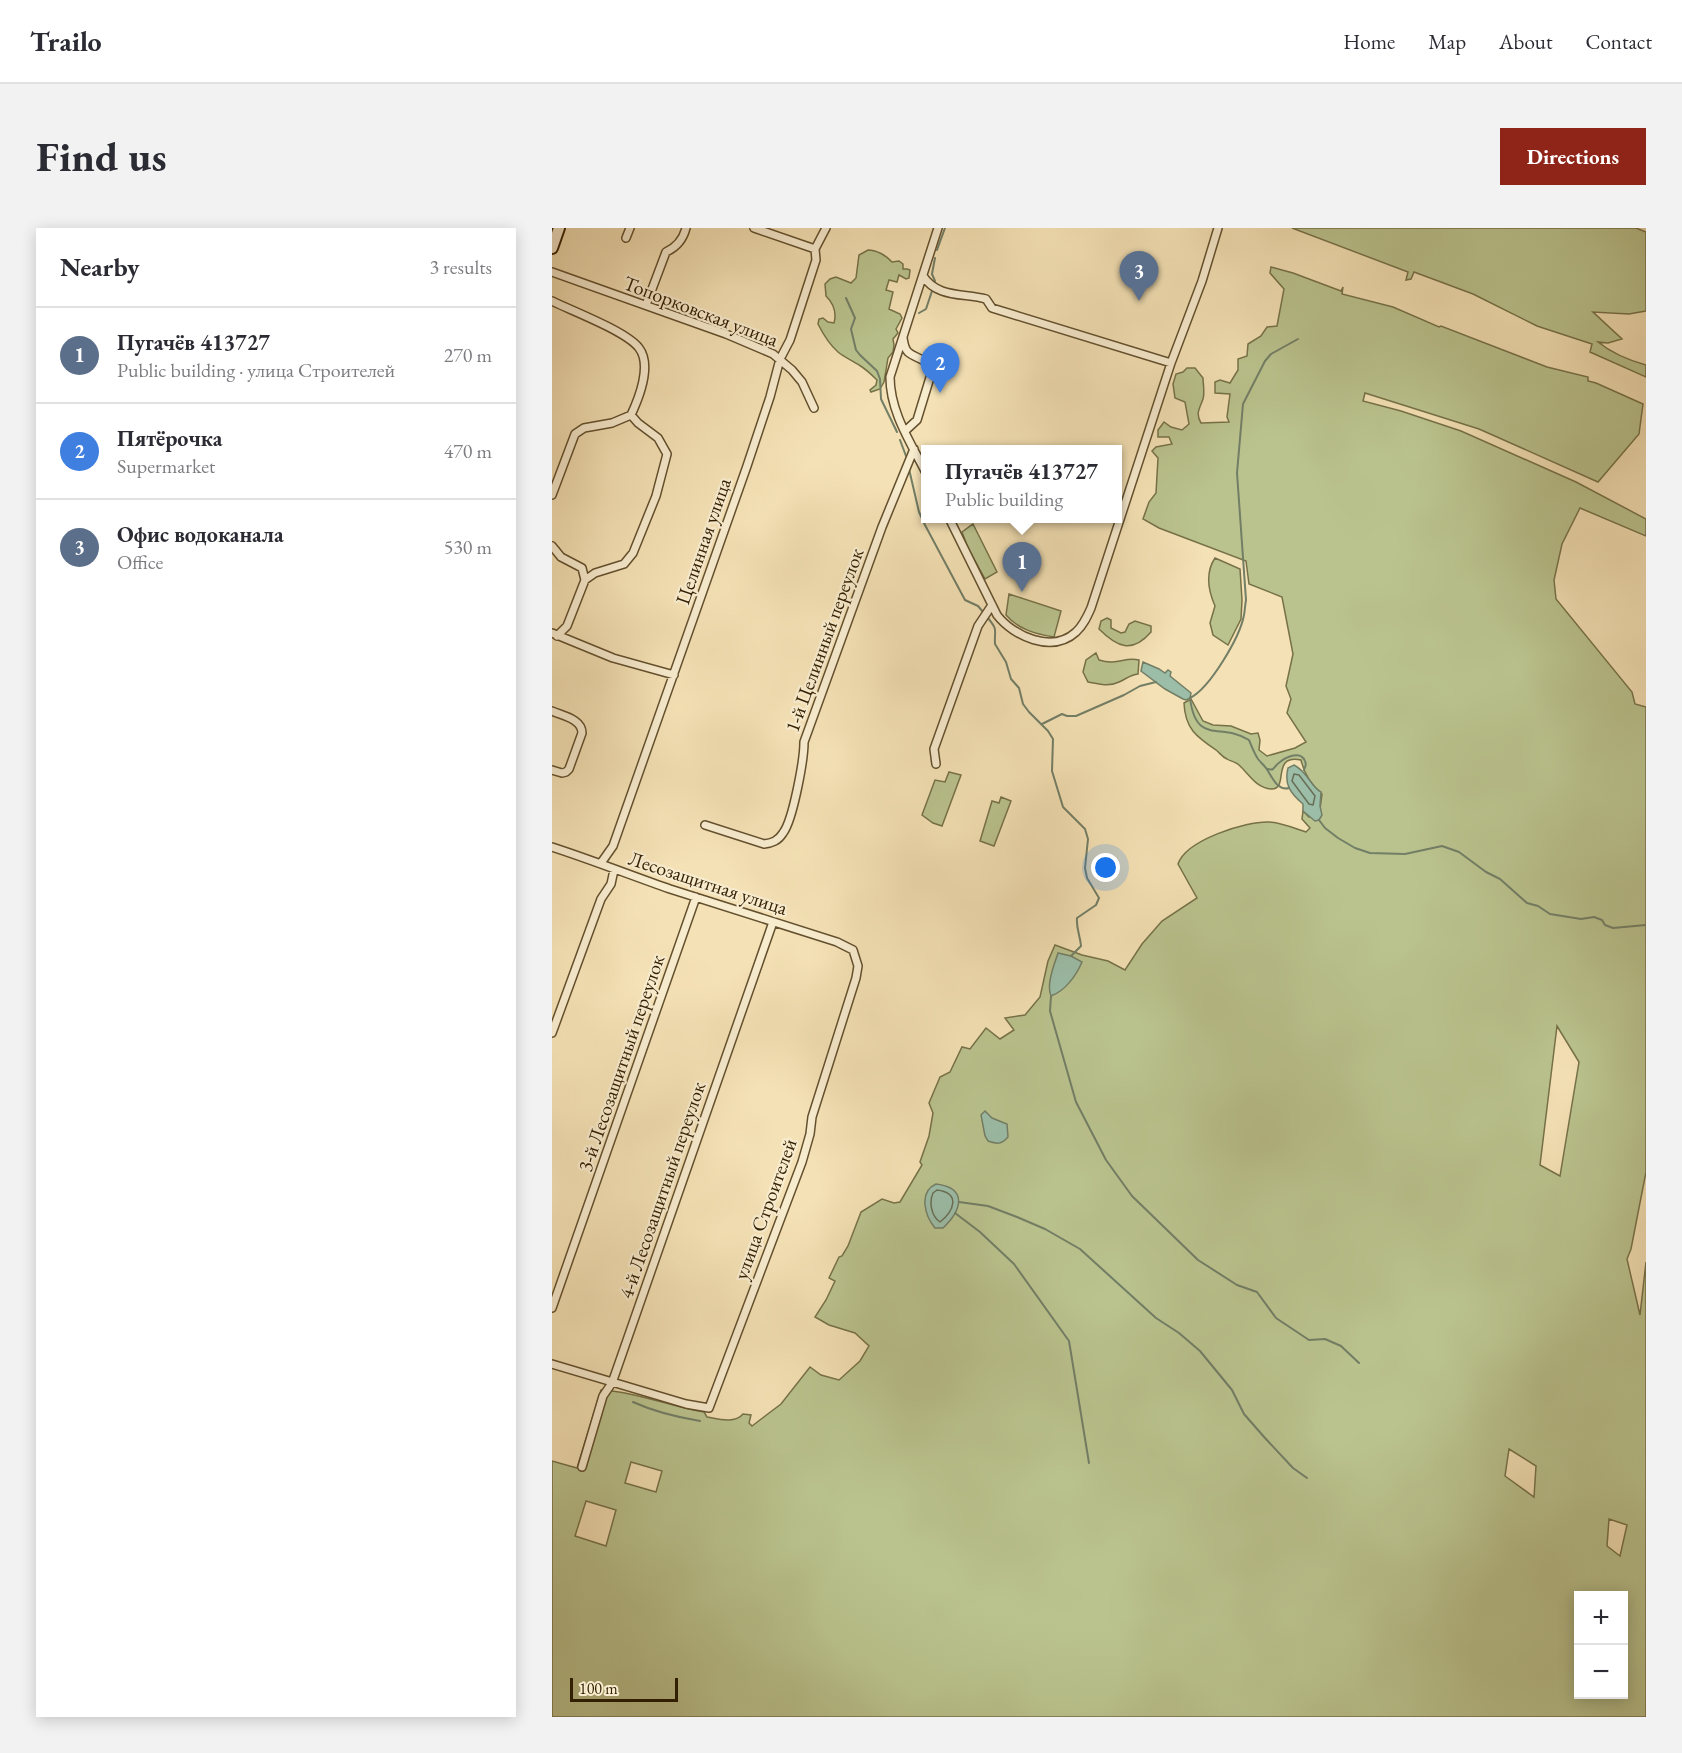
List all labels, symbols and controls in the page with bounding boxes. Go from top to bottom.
text: Trailo [30,23,102,59]
text: Home [1343,28,1395,55]
text: Map [1428,28,1466,55]
text: About [1499,28,1552,55]
text: Contact [1585,28,1652,55]
button: Directions [1500,128,1646,185]
text: Find us [36,129,167,184]
text: Nearby [60,250,140,284]
pin: 3 [1120,251,1158,301]
text: 3 results [429,254,492,280]
street label: Топорковская улица [620,270,782,352]
text: Пугачёв 413727 [117,328,270,357]
text: 1 [74,342,85,368]
text: 270 m [444,342,492,368]
pin: 2 [920,344,960,393]
text: Public building · улица Строителей [117,357,395,383]
text: Пятёрочка [117,424,222,453]
text: 2 [74,438,85,464]
text: 470 m [444,438,492,464]
popup [921,445,1122,523]
text: Supermarket [117,453,215,479]
text: Пугачёв 413727 [945,457,1098,486]
street label: Целинная улица [669,474,737,608]
text: Public building [945,486,1063,512]
text: Офис водоканала [117,520,284,549]
text: 3 [74,534,85,560]
text: 530 m [444,534,492,560]
pin: 1 [1002,542,1042,592]
street label: 1-й Целинный переулок [779,544,870,736]
text: Office [117,549,163,575]
street label: Лесозащитная улица [625,845,791,921]
your location [1091,853,1120,882]
street label: 3-й Лесозащитный переулок [572,951,670,1175]
street label: 4-й Лесозащитный переулок [613,1078,711,1302]
street label: улица Строителей [727,1135,803,1283]
map controls [1574,1591,1628,1699]
button: + [1574,1591,1628,1645]
button: − [1574,1645,1628,1699]
scale bar [570,1675,678,1702]
text: 100 m [579,1678,618,1699]

